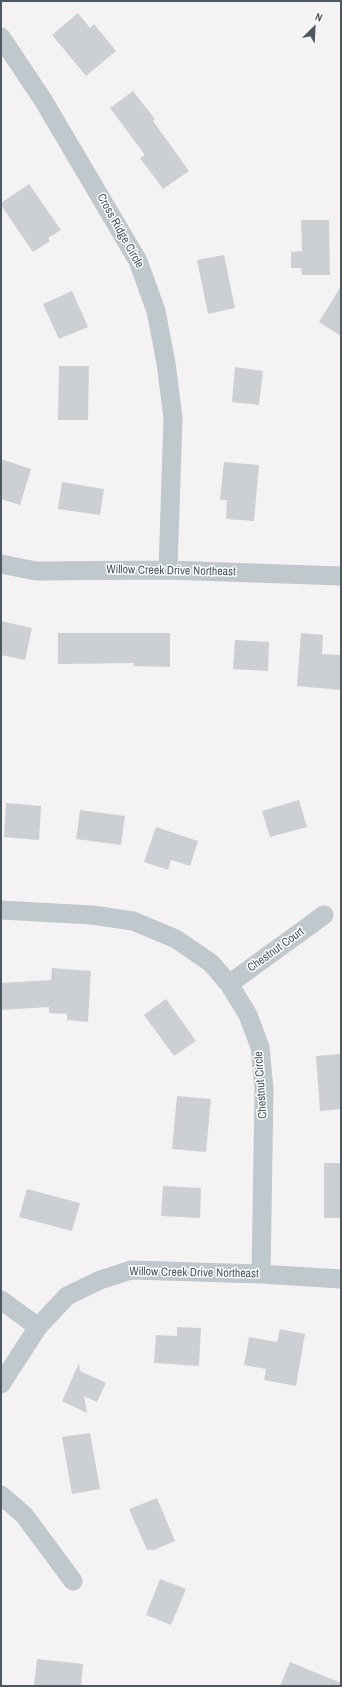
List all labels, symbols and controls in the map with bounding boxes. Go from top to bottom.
north arrow [294,8,334,48]
text: N [313,9,325,25]
street label: Cross Ridge Circle [94,191,146,271]
street label: Willow Creek Drive Northeast [106,563,236,579]
street label: Chestnut Court [245,925,307,975]
street label: Chestnut Circle [251,1051,271,1119]
street label: Willow Creek Drive Northeast [129,1265,259,1281]

